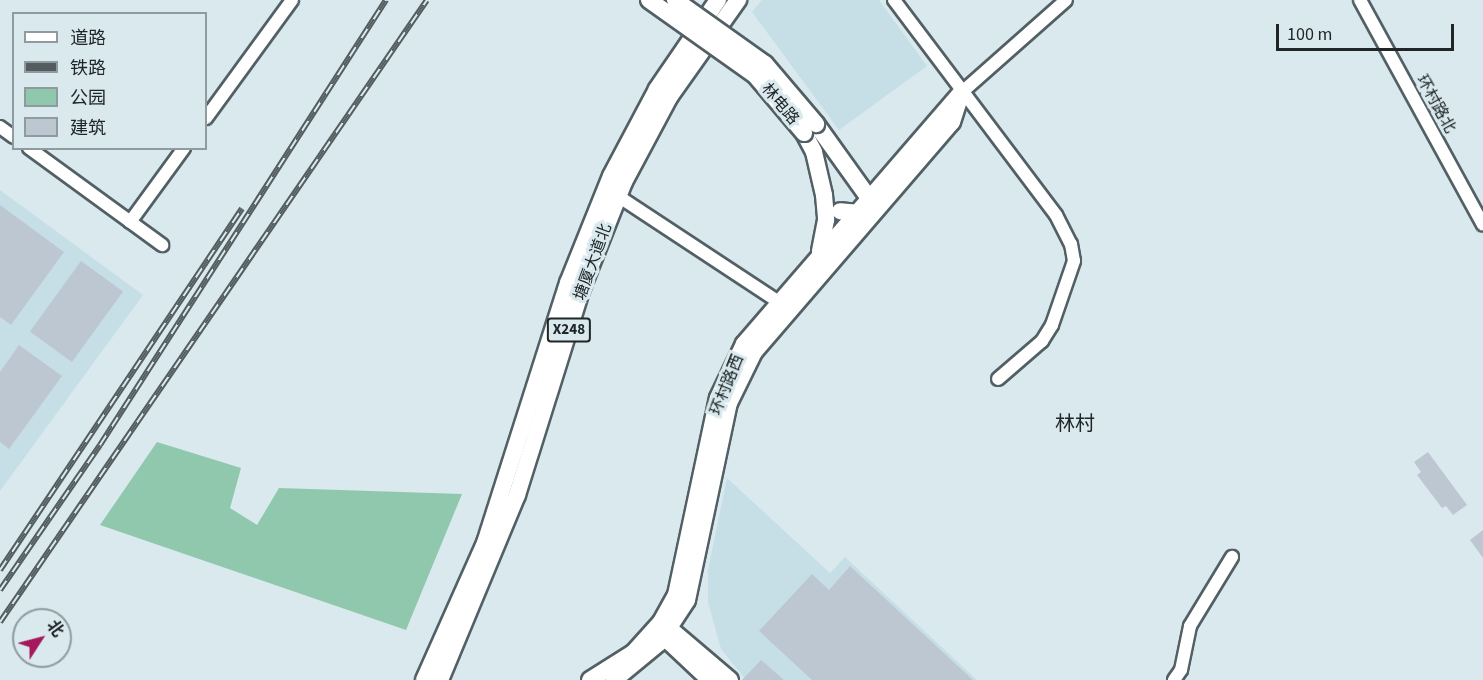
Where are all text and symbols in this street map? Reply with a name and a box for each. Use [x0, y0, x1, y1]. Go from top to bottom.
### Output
legend [12, 12, 207, 150]
scale bar [1279, 12, 1458, 50]
text: 100 m [1287, 22, 1332, 47]
text: 道路 [70, 26, 106, 51]
text: 铁路 [70, 56, 106, 81]
street label: 环村路北 [1412, 71, 1460, 137]
street label: 林电路 [757, 79, 803, 129]
text: 公园 [70, 86, 106, 111]
text: 建筑 [70, 116, 106, 141]
street label: 塘厦大道北 [570, 221, 616, 303]
road number: X248 [546, 318, 592, 342]
street label: 环村路西 [706, 352, 748, 418]
district label: 林村 [1055, 412, 1095, 436]
north arrow [12, 608, 72, 668]
text: 北 [41, 616, 69, 642]

